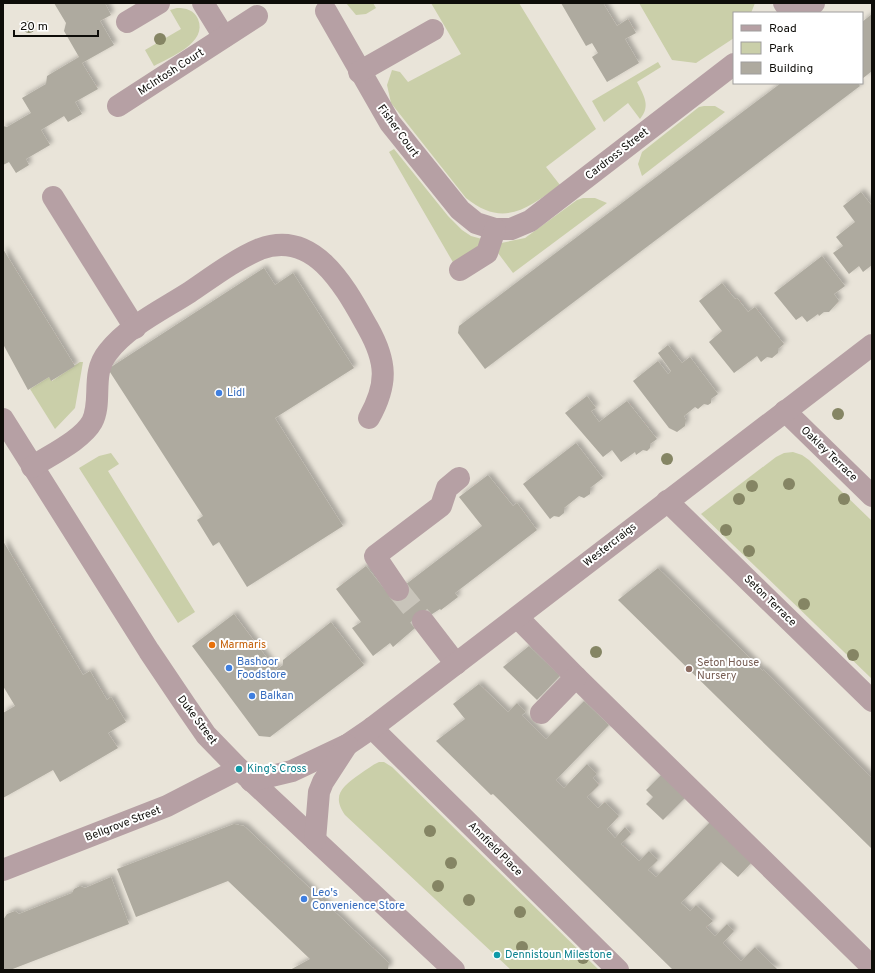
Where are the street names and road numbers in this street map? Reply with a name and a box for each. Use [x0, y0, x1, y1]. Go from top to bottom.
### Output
street label: McIntosh Court [135, 46, 207, 98]
street label: Fisher Court [374, 102, 422, 160]
street label: Cardross Street [583, 125, 651, 183]
street label: Oakley Terrace [798, 424, 860, 485]
street label: Westercraigs [581, 520, 639, 570]
street label: Seton Terrace [741, 572, 799, 630]
street label: Duke Street [174, 693, 220, 747]
street label: Bellgrove Street [83, 803, 163, 845]
street label: Annfield Place [465, 819, 525, 879]

